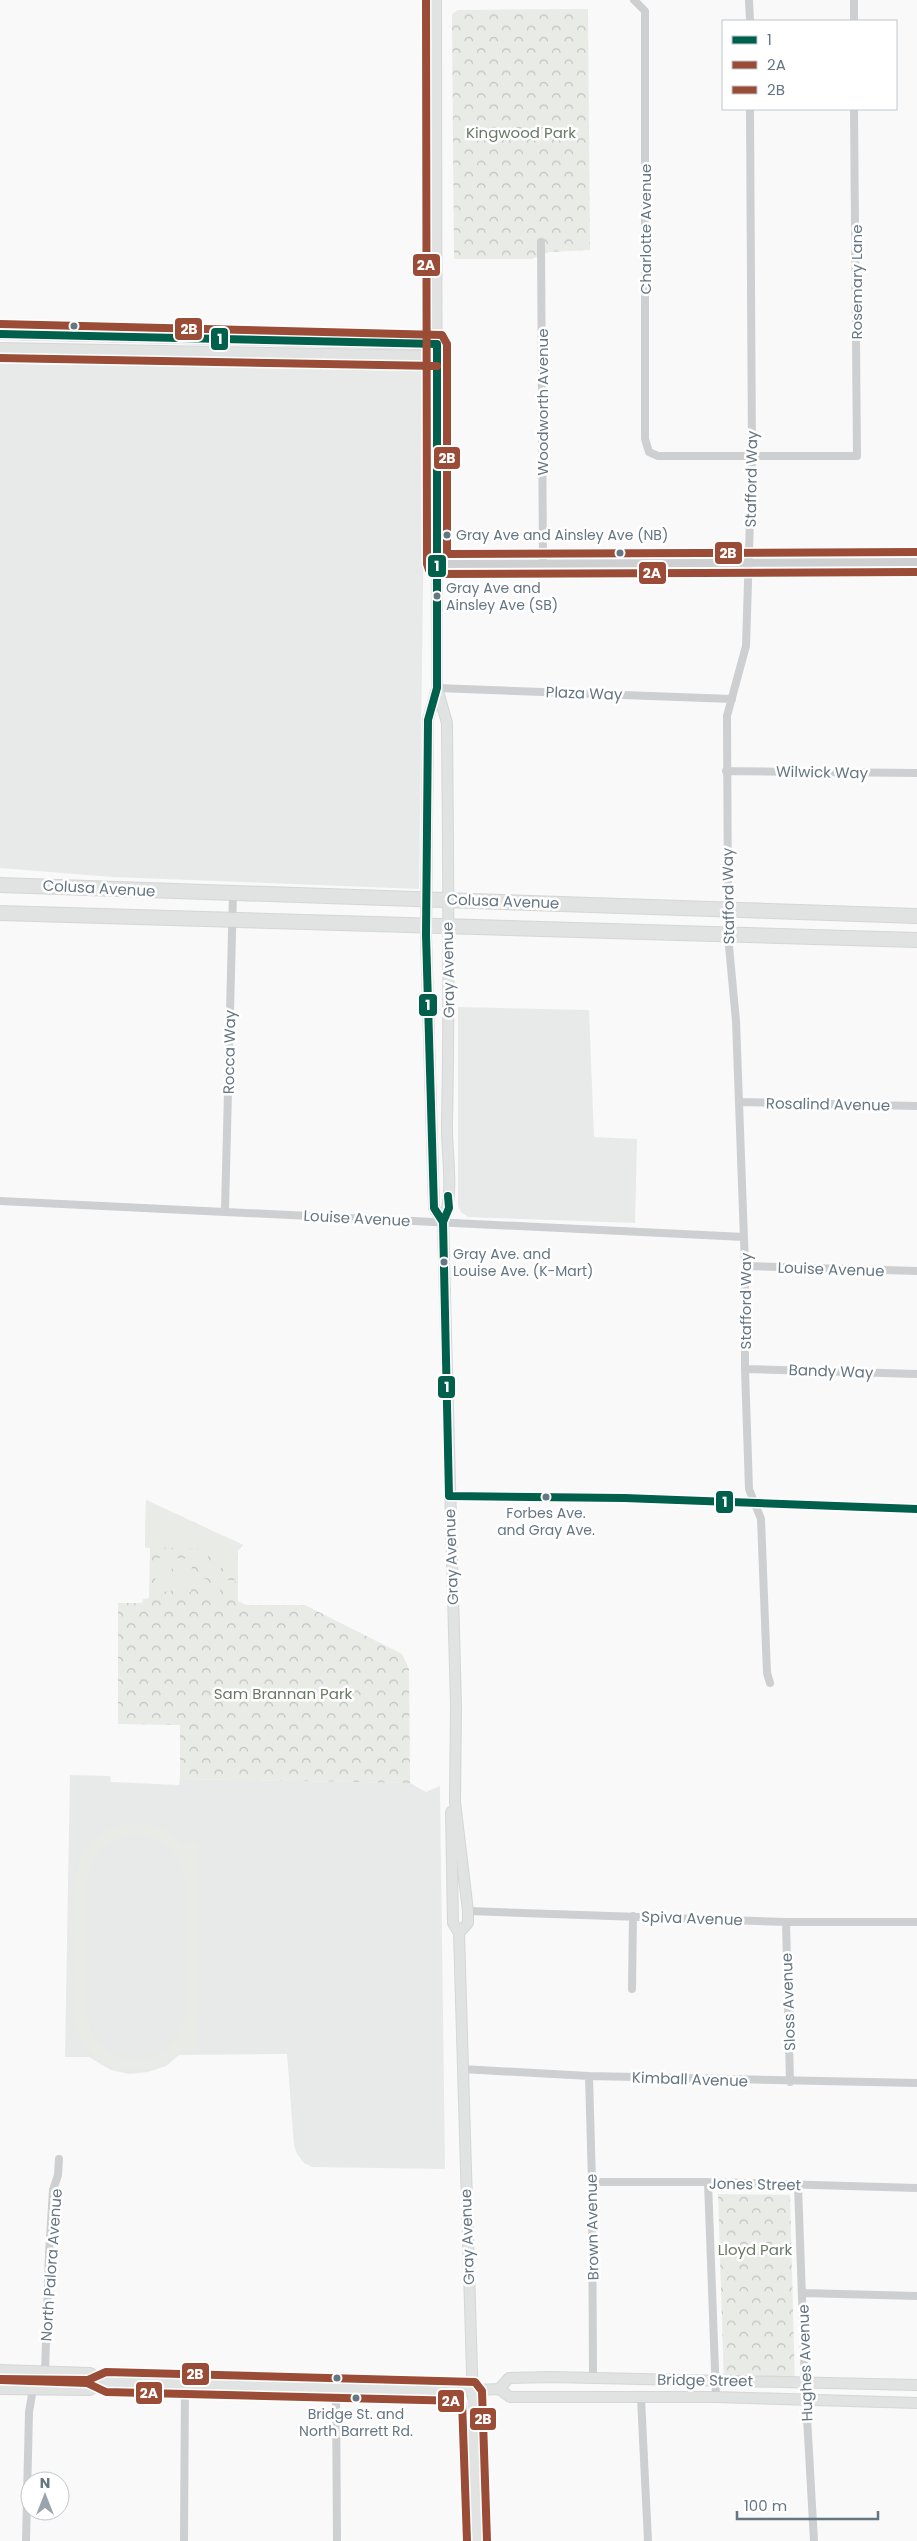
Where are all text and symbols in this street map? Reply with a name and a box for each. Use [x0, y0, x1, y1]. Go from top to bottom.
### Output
legend [722, 20, 897, 110]
text: 1 [767, 29, 772, 50]
text: 2A [767, 54, 786, 75]
text: 2B [767, 79, 785, 100]
park label: Kingwood Park [466, 122, 576, 143]
street label: Charlotte Avenue [635, 164, 656, 294]
street label: Rosemary Lane [846, 224, 867, 340]
line badge: 2A [412, 253, 441, 277]
text: 2A [417, 255, 436, 275]
line badge: 2B [174, 317, 203, 341]
text: 2B [180, 319, 198, 339]
unlabelled marker [69, 321, 79, 331]
line badge: 1 [210, 327, 229, 351]
text: 1 [217, 329, 223, 349]
street label: Woodworth Avenue [532, 329, 553, 475]
street label: Stafford Way [740, 430, 762, 528]
line badge: 2B [433, 446, 461, 470]
text: 2B [438, 448, 456, 468]
place label: Gray Ave and Ainsley Ave (NB) [456, 525, 668, 545]
marker: Gray Ave and Ainsley Ave (NB) [442, 530, 452, 540]
line badge: 2B [714, 541, 743, 565]
text: 2B [719, 543, 737, 563]
unlabelled marker [615, 548, 625, 558]
line badge: 1 [427, 554, 447, 578]
text: 1 [434, 556, 440, 576]
line badge: 2A [638, 561, 667, 585]
text: 2A [643, 563, 662, 583]
place label: Gray Ave and Ainsley Ave (SB) [446, 578, 558, 615]
marker: Gray Ave and Ainsley Ave (SB) [432, 591, 442, 601]
street label: Plaza Way [545, 681, 623, 705]
street label: Wilwick Way [776, 761, 869, 783]
street label: Stafford Way [717, 847, 739, 945]
street label: Colusa Avenue [42, 875, 156, 901]
street label: Colusa Avenue [446, 889, 560, 913]
street label: Gray Avenue [437, 922, 459, 1018]
line badge: 1 [418, 993, 438, 1017]
text: 1 [425, 995, 431, 1015]
street label: Rocca Way [218, 1009, 240, 1094]
street label: Rosalind Avenue [766, 1092, 890, 1116]
street label: Louise Avenue [303, 1205, 411, 1231]
place label: Gray Ave. and Louise Ave. (K-Mart) [453, 1244, 593, 1281]
street label: Stafford Way [735, 1252, 756, 1349]
marker: Gray Ave. and Louise Ave. (K-Mart) [439, 1257, 449, 1267]
street label: Louise Avenue [777, 1257, 885, 1281]
street label: Bandy Way [788, 1359, 874, 1383]
line badge: 1 [437, 1375, 456, 1399]
text: 1 [444, 1377, 450, 1397]
line badge: 1 [715, 1490, 734, 1514]
marker: Forbes Ave. and Gray Ave. [541, 1492, 551, 1502]
text: 1 [722, 1492, 728, 1512]
place label: Forbes Ave. and Gray Ave. [497, 1503, 595, 1540]
street label: Gray Avenue [439, 1509, 463, 1605]
park label: Sam Brannan Park [214, 1683, 352, 1704]
street label: Spiva Avenue [641, 1906, 743, 1930]
street label: Sloss Avenue [776, 1953, 800, 2051]
street label: Kimball Avenue [632, 2066, 748, 2092]
street label: Jones Street [709, 2173, 801, 2195]
street label: Brown Avenue [581, 2174, 603, 2280]
street label: North Palora Avenue [35, 2188, 67, 2342]
street label: Gray Avenue [455, 2189, 479, 2285]
park label: Lloyd Park [718, 2239, 793, 2260]
street label: Hughes Avenue [792, 2304, 818, 2422]
line badge: 2B [181, 2362, 210, 2386]
text: 2B [186, 2364, 204, 2384]
street label: Bridge Street [657, 2369, 753, 2391]
unlabelled marker [332, 2373, 342, 2383]
line badge: 2A [135, 2381, 163, 2405]
text: 2A [140, 2383, 159, 2403]
line badge: 2A [437, 2389, 465, 2413]
text: 2A [442, 2391, 461, 2411]
marker: Bridge St. and North Barrett Rd. [351, 2393, 361, 2403]
place label: Bridge St. and North Barrett Rd. [299, 2404, 413, 2441]
line badge: 2B [469, 2407, 497, 2431]
text: 2B [474, 2409, 492, 2429]
north arrow [20, 2471, 70, 2521]
text: N [40, 2473, 50, 2493]
scale bar [737, 2488, 878, 2520]
text: 100 m [744, 2495, 787, 2516]

